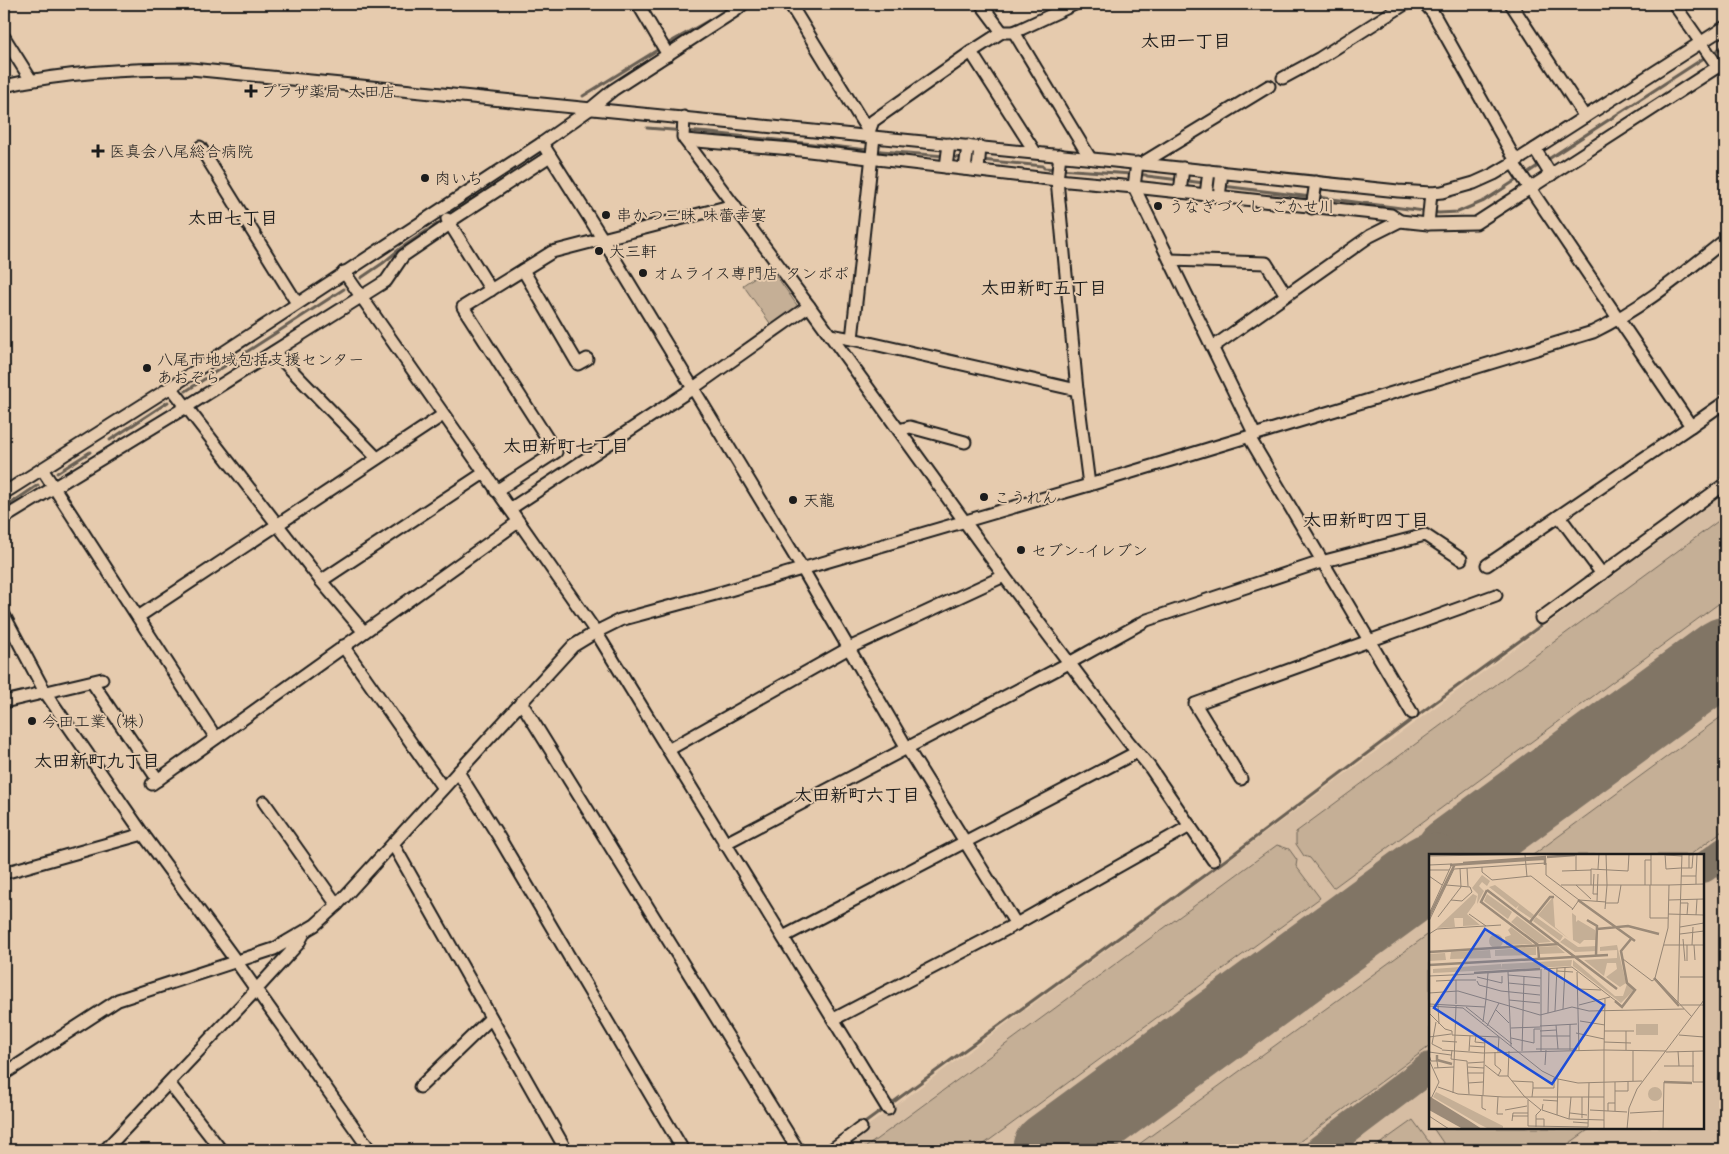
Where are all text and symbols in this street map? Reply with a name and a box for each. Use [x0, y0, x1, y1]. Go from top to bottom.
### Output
district label: 太田一丁目 [1141, 29, 1231, 54]
place label: プラザ薬局 太田店 [261, 81, 395, 103]
marker: プラザ薬局 太田店 [245, 85, 257, 97]
place label: 医真会八尾総合病院 [109, 141, 253, 163]
marker: 医真会八尾総合病院 [91, 144, 105, 158]
place label: 肉いち [435, 168, 483, 190]
marker: 肉いち [419, 172, 431, 184]
place label: うなぎづくし ごかせ川 [1168, 196, 1335, 218]
marker: うなぎづくし ごかせ川 [1152, 200, 1164, 212]
place label: 串かつ三昧 味蕾幸宴 [616, 205, 766, 227]
district label: 太田七丁目 [188, 206, 278, 231]
marker: 串かつ三昧 味蕾幸宴 [600, 209, 612, 221]
place label: 大三軒 [609, 241, 657, 263]
marker: 大三軒 [593, 245, 605, 257]
place label: オムライス専門店 タンポポ [653, 263, 849, 285]
marker: オムライス専門店 タンポポ [637, 267, 649, 279]
district label: 太田新町五丁目 [981, 276, 1107, 301]
place label: 八尾市地域包括支援センター あおぞら [157, 349, 364, 389]
marker: 八尾市地域包括支援センター あおぞら [141, 362, 153, 374]
district label: 太田新町七丁目 [503, 434, 629, 459]
place label: こうれん [994, 487, 1058, 509]
place label: 天龍 [803, 490, 835, 512]
marker: こうれん [978, 491, 990, 503]
marker: 天龍 [787, 494, 799, 506]
district label: 太田新町四丁目 [1303, 508, 1429, 533]
place label: セブン-イレブン [1031, 540, 1148, 562]
marker: セブン-イレブン [1015, 544, 1027, 556]
place label: 今田工業（株） [42, 711, 154, 733]
marker: 今田工業（株） [26, 715, 38, 727]
district label: 太田新町九丁目 [34, 749, 160, 774]
district label: 太田新町六丁目 [794, 783, 920, 808]
inset map [1429, 854, 1704, 1129]

